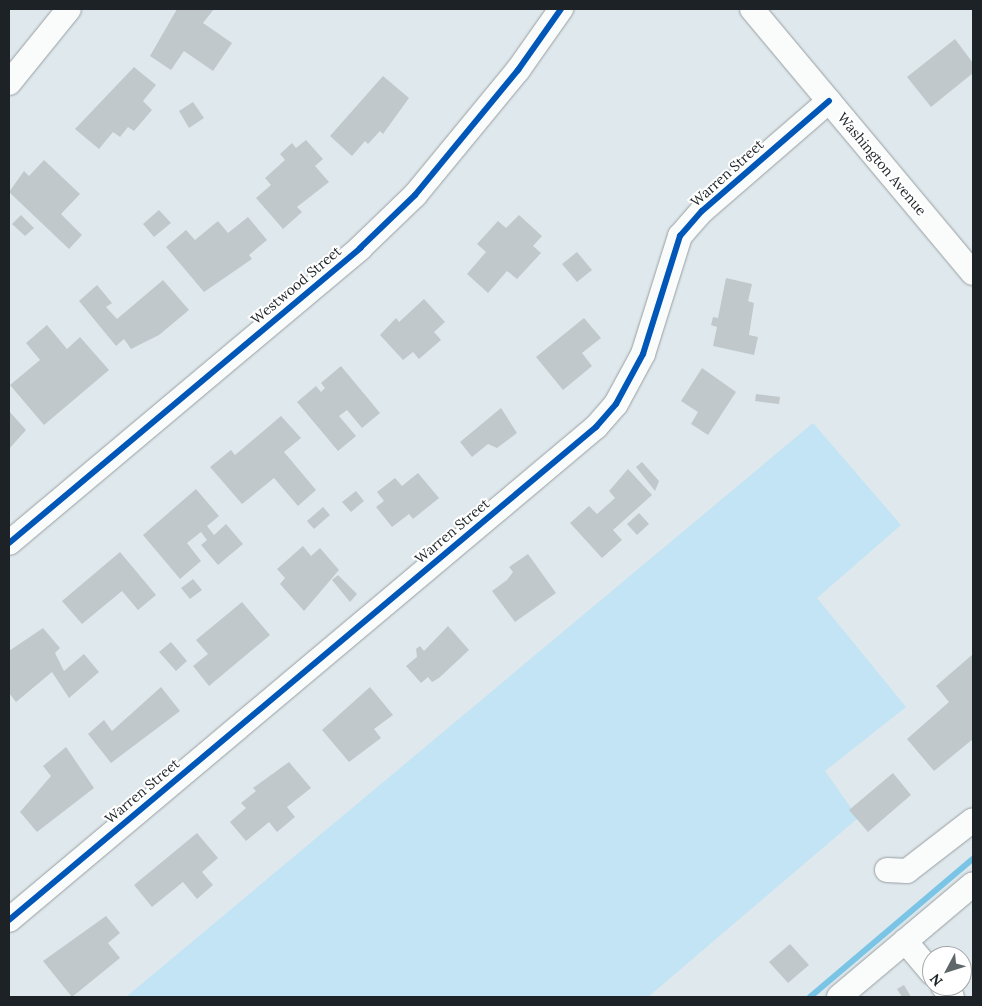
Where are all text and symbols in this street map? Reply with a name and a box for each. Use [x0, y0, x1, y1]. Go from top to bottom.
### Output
street label: Washington Avenue [834, 109, 930, 219]
street label: Warren Street [687, 136, 767, 210]
street label: Westwood Street [248, 242, 344, 328]
street label: Warren Street [411, 495, 493, 567]
street label: Warren Street [101, 755, 183, 827]
north arrow [922, 946, 972, 996]
text: N [926, 970, 947, 990]

